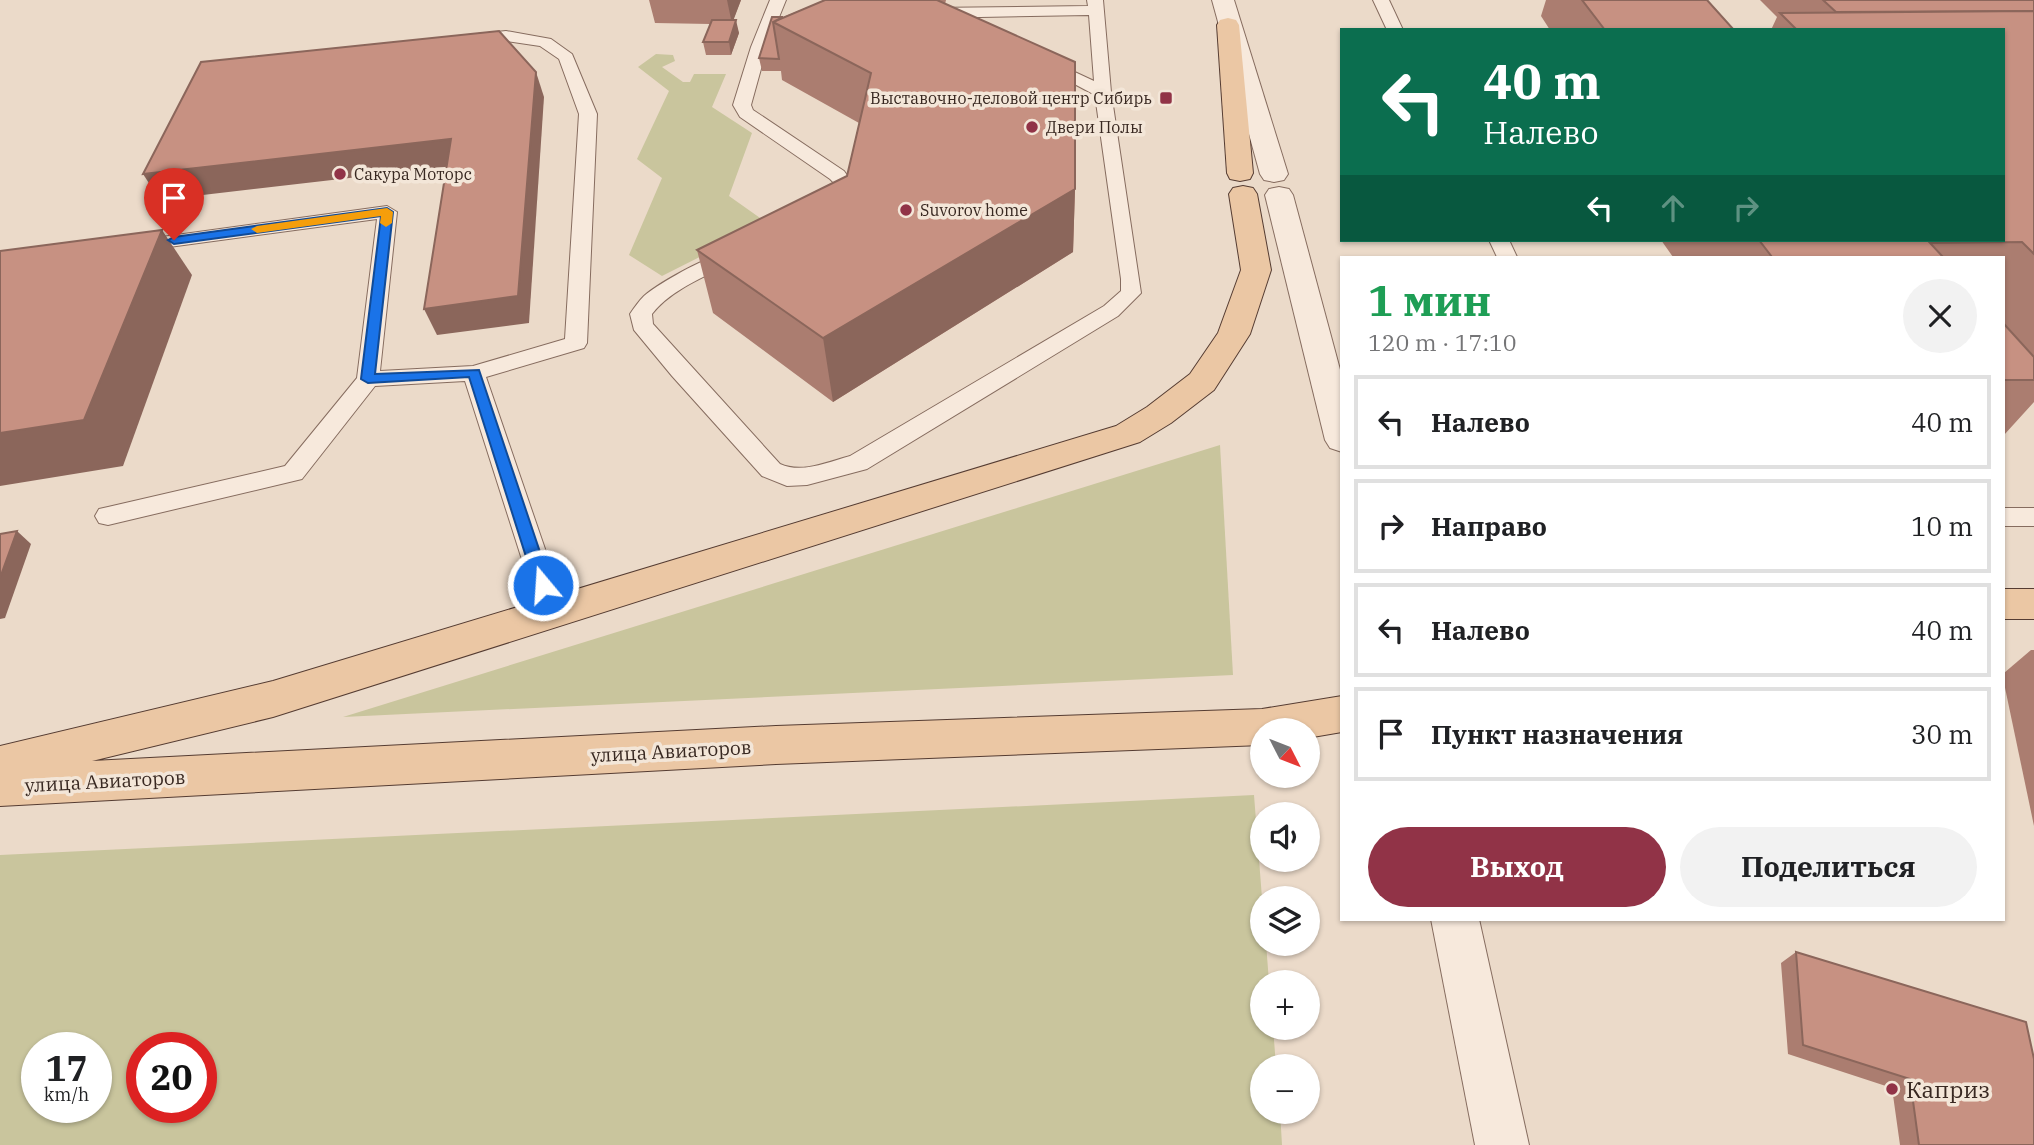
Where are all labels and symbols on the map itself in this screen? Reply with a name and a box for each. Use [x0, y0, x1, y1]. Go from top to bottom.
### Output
place label: Выставочно-деловой центр Сибирь [870, 88, 1152, 108]
marker: Выставочно-деловой центр Сибирь [1158, 90, 1174, 106]
place label: Двери Полы [1046, 117, 1143, 137]
marker: Двери Полы [1024, 119, 1040, 135]
place label: Сакура Моторс [354, 164, 472, 184]
marker: Сакура Моторс [332, 166, 348, 182]
pin [144, 168, 204, 240]
place label: Suvorov home [920, 200, 1028, 220]
marker: Suvorov home [898, 202, 914, 218]
position arrow [506, 548, 580, 622]
north arrow [1250, 718, 1320, 788]
street label: улица Авиаторов [590, 735, 752, 767]
street label: улица Авиаторов [24, 765, 186, 797]
speed limit sign: 20 [126, 1032, 217, 1123]
place label: Каприз [1906, 1074, 1990, 1104]
marker: Каприз [1884, 1081, 1900, 1097]

